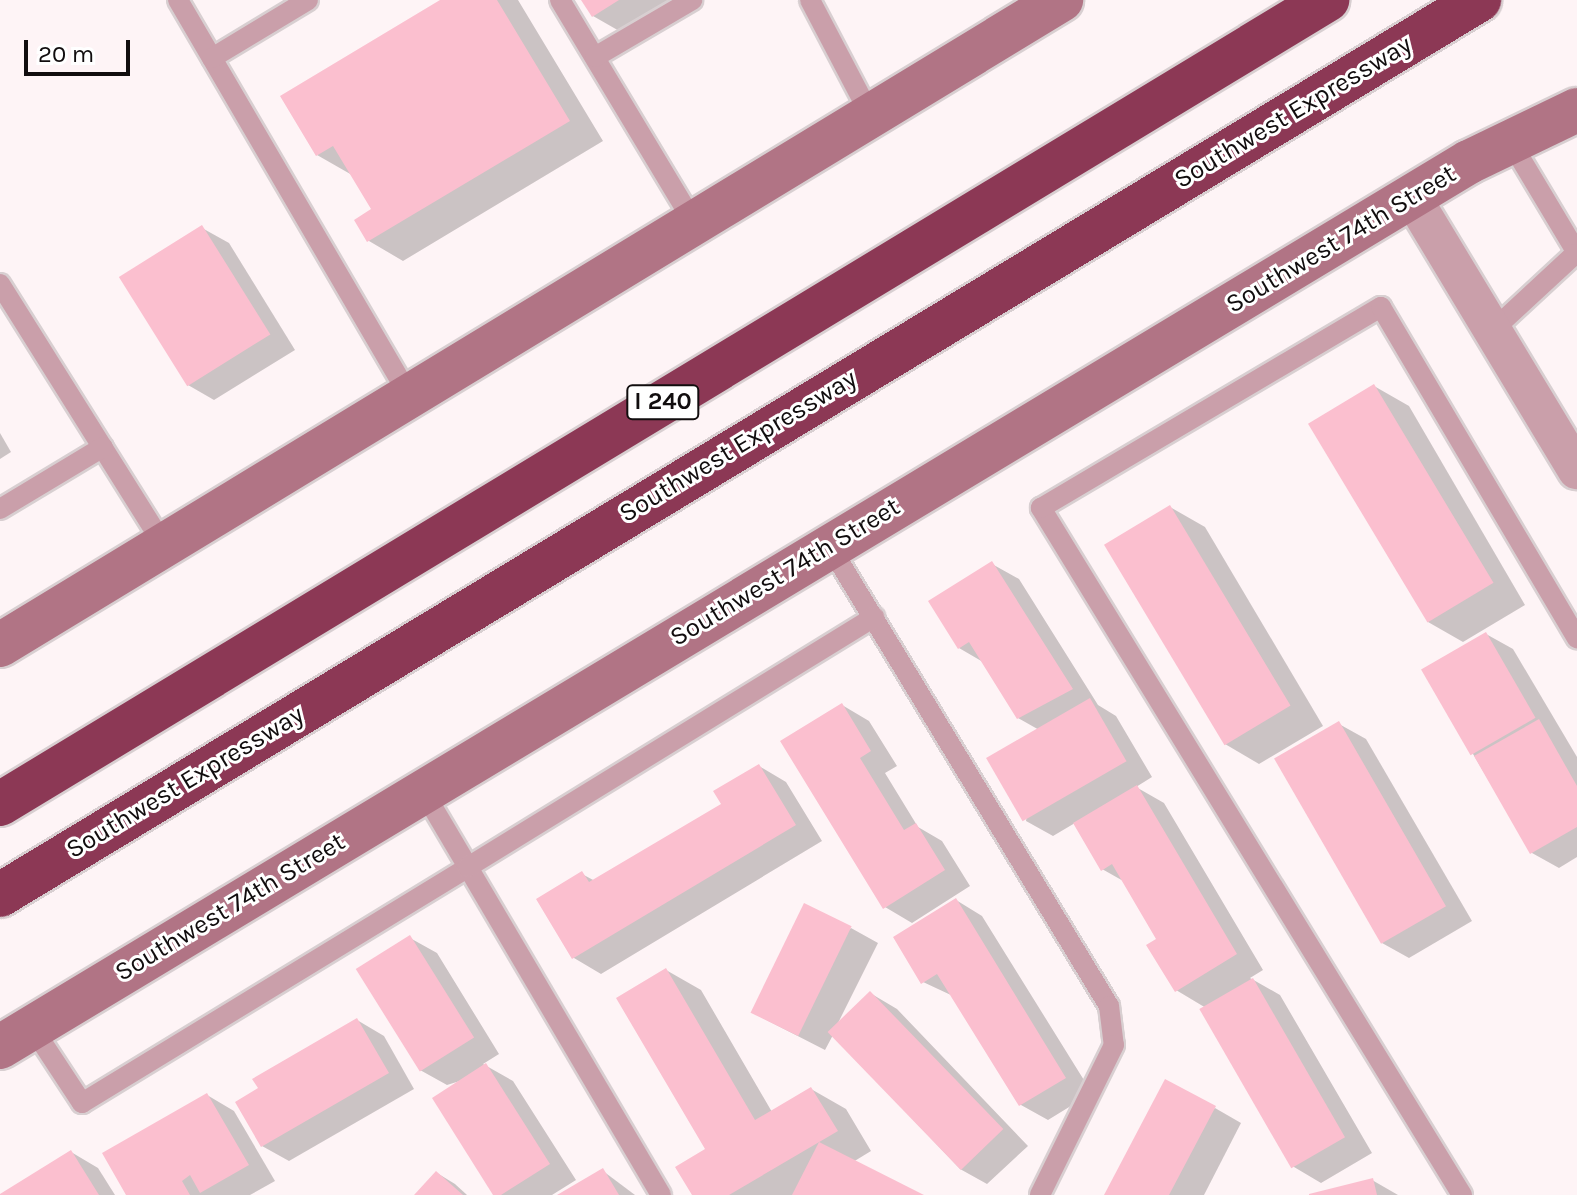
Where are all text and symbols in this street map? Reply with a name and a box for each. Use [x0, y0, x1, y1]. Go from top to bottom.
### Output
scale bar [28, 24, 134, 74]
street label: Southwest Expressway [1169, 29, 1417, 195]
text: 20 m [38, 40, 94, 68]
street label: Southwest 74th Street [1220, 158, 1462, 320]
street label: Southwest Expressway [614, 363, 862, 529]
road number: I 240 [625, 382, 701, 422]
street label: Southwest 74th Street [664, 491, 906, 653]
street label: Southwest Expressway [61, 699, 309, 865]
street label: Southwest 74th Street [109, 826, 351, 988]

